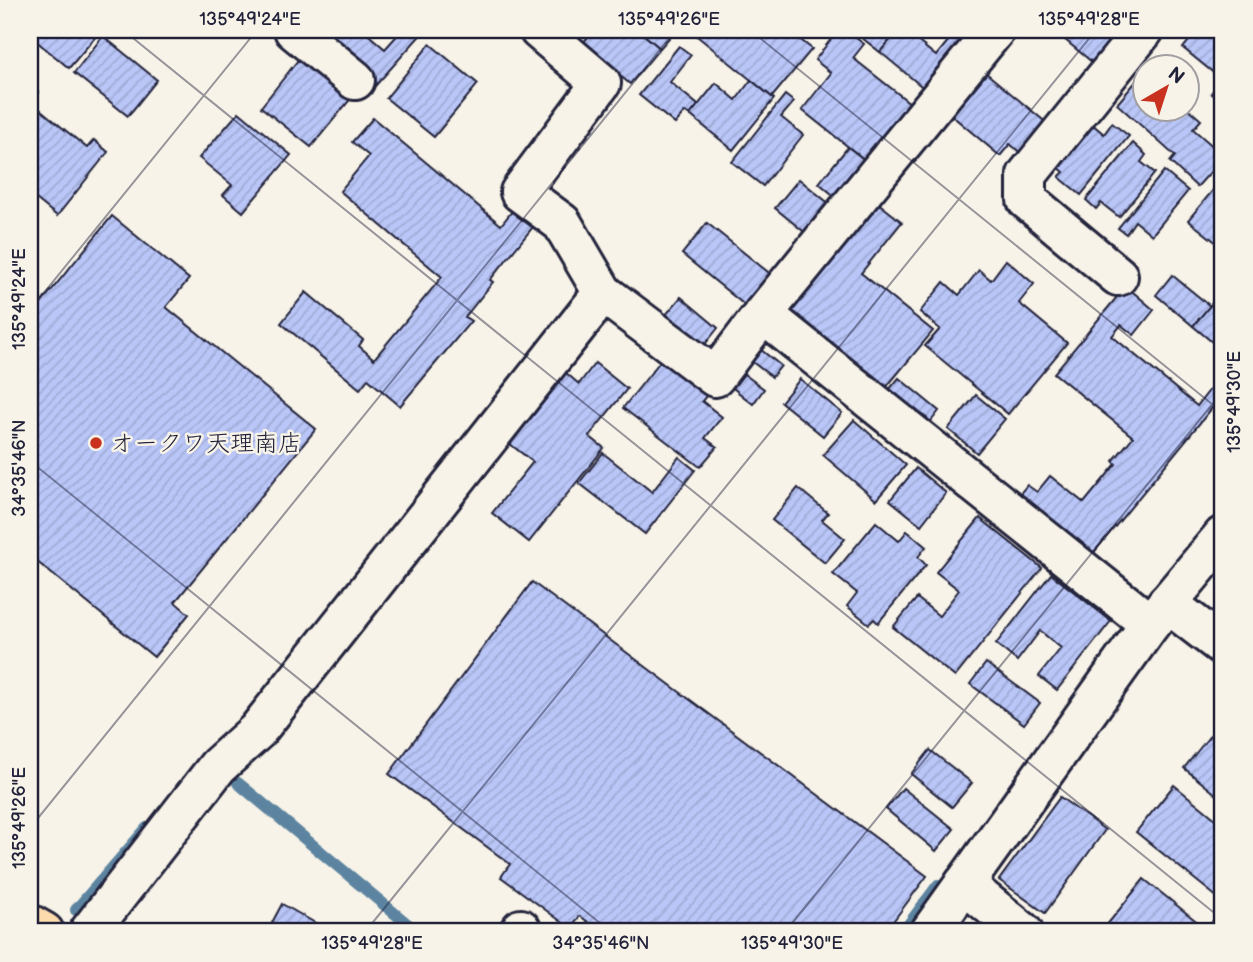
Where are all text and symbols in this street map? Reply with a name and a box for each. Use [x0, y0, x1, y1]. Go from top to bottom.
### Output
text: 135°49'24"E [199, 9, 301, 30]
text: 135°49'26"E [618, 9, 720, 30]
text: 135°49'28"E [1038, 9, 1140, 30]
north arrow [1130, 52, 1200, 122]
text: N [1163, 63, 1189, 89]
text: 135°49'24"E [9, 248, 30, 350]
text: 135°49'30"E [1224, 351, 1245, 453]
text: 34°35'46"N [9, 419, 30, 517]
place label: オークワ天理南店 [110, 429, 302, 458]
marker: オークワ天理南店 [88, 435, 104, 451]
text: 135°49'26"E [9, 767, 30, 869]
text: 135°49'28"E [321, 933, 423, 954]
text: 34°35'46"N [552, 933, 650, 954]
text: 135°49'30"E [741, 933, 843, 954]

